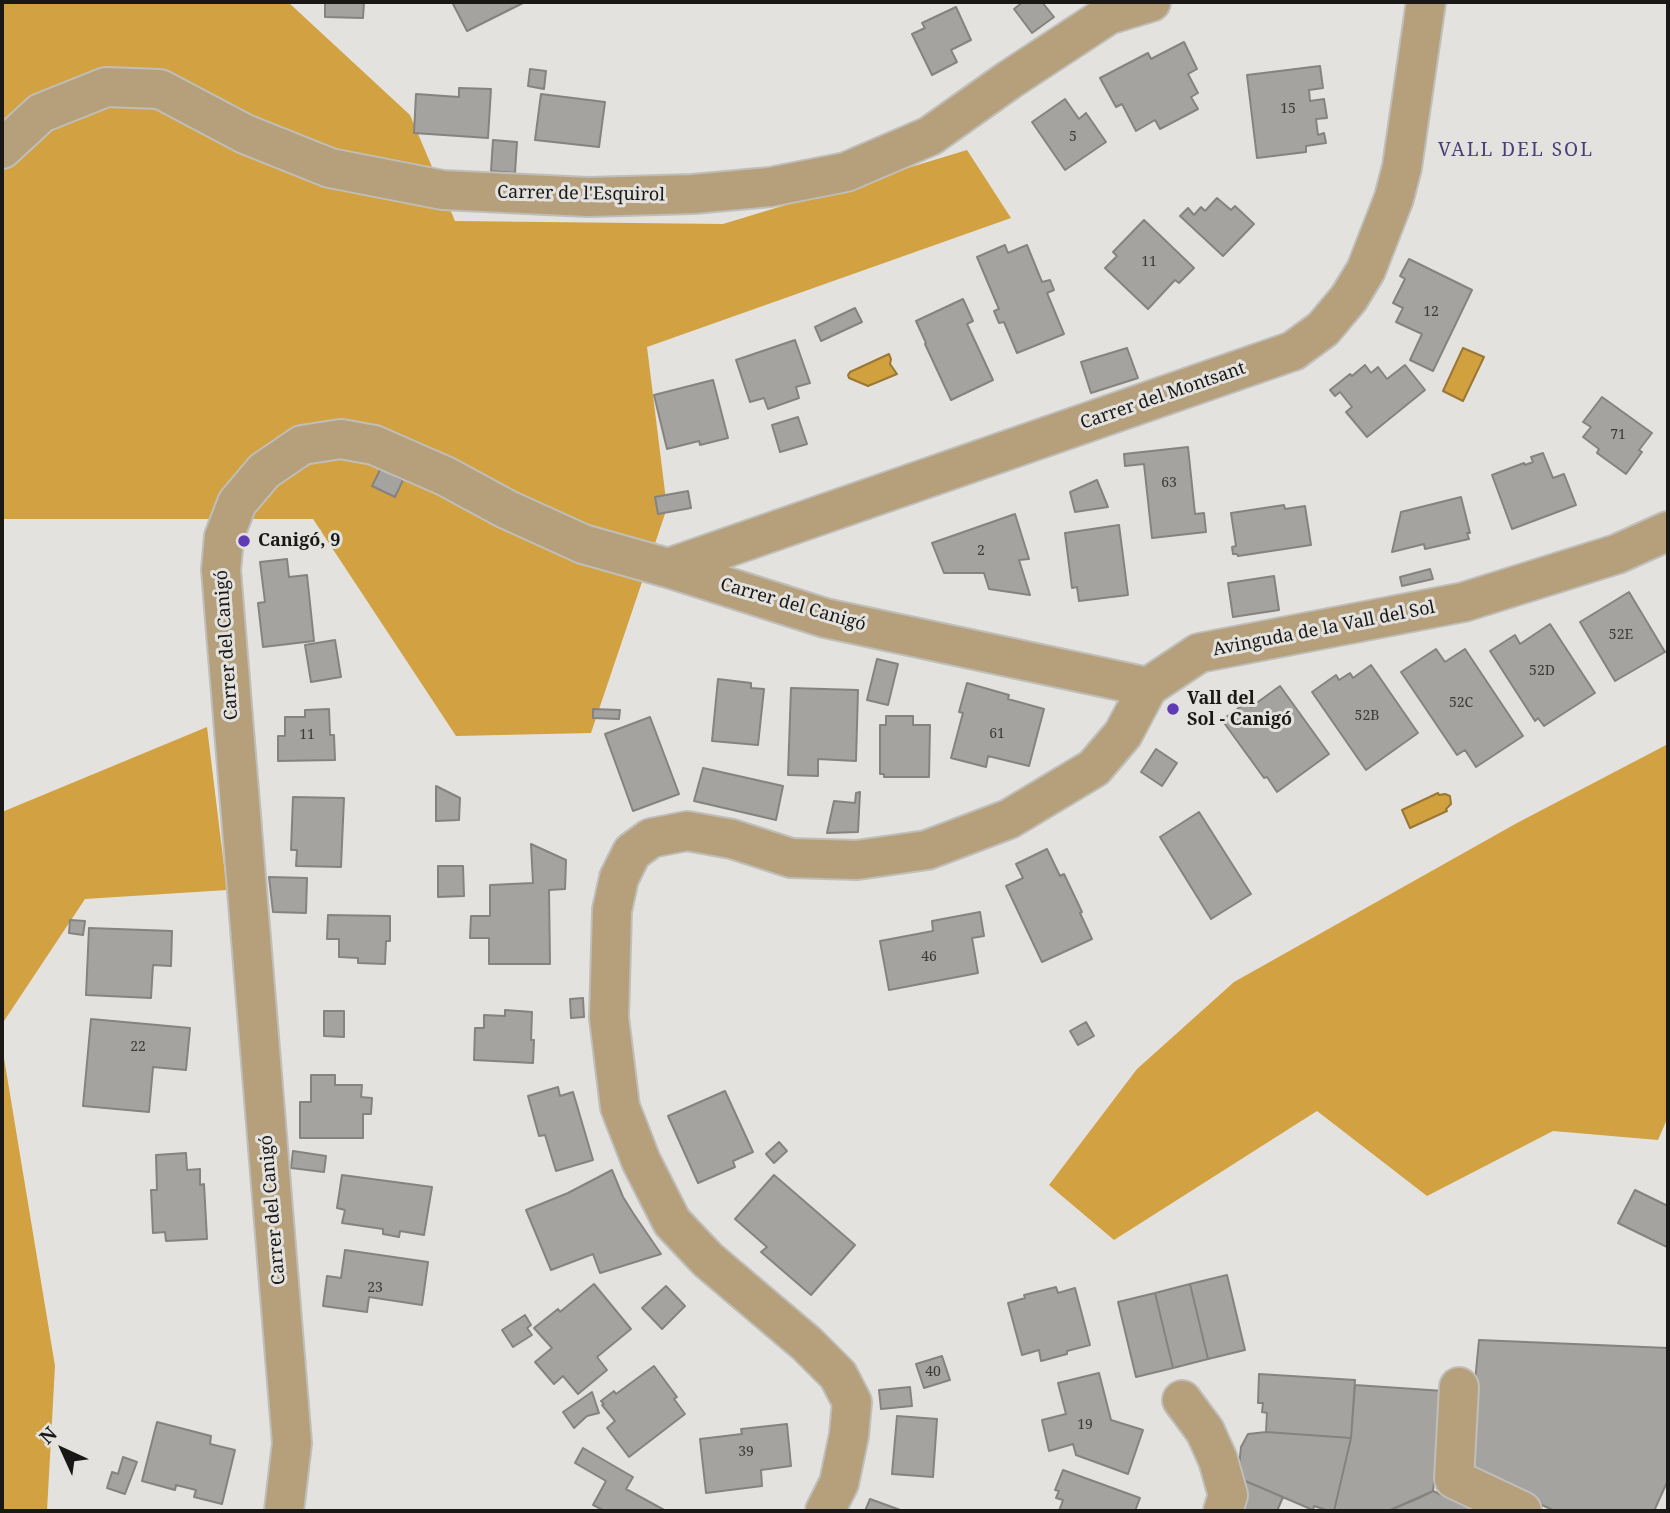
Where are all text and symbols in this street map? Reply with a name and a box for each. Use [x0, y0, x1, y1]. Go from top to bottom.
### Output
house number: 15 [1280, 101, 1296, 117]
house number: 5 [1069, 129, 1077, 145]
district label: VALL DEL SOL [1439, 140, 1593, 162]
street label: Carrer de l'Esquirol [497, 182, 665, 206]
house number: 11 [1141, 254, 1157, 270]
house number: 12 [1423, 304, 1439, 320]
street label: Carrer del Montsant [1078, 358, 1248, 434]
house number: 71 [1610, 427, 1626, 443]
house number: 63 [1161, 475, 1177, 491]
place label: Canigó, 9 [258, 530, 340, 552]
marker: Canigó, 9 [236, 533, 252, 549]
house number: 2 [977, 543, 985, 559]
street label: Carrer del Canigó [211, 569, 243, 721]
street label: Carrer del Canigó [718, 574, 868, 636]
street label: Avinguda de la Vall del Sol [1211, 597, 1437, 661]
house number: 52E [1609, 627, 1633, 643]
house number: 52D [1529, 663, 1555, 679]
place label: Vall del Sol - Canigó [1187, 688, 1292, 730]
house number: 52C [1449, 695, 1473, 711]
marker: Vall del Sol - Canigó [1165, 701, 1181, 717]
house number: 52B [1355, 708, 1379, 724]
house number: 61 [989, 726, 1005, 742]
house number: 11 [299, 727, 315, 743]
house number: 46 [921, 949, 937, 965]
house number: 22 [130, 1039, 146, 1055]
street label: Carrer del Canigó [256, 1134, 290, 1286]
house number: 23 [367, 1280, 383, 1296]
house number: 40 [925, 1364, 941, 1380]
north arrow [28, 1415, 98, 1485]
house number: 19 [1077, 1417, 1093, 1433]
text: N [34, 1421, 63, 1450]
house number: 39 [738, 1444, 754, 1460]

